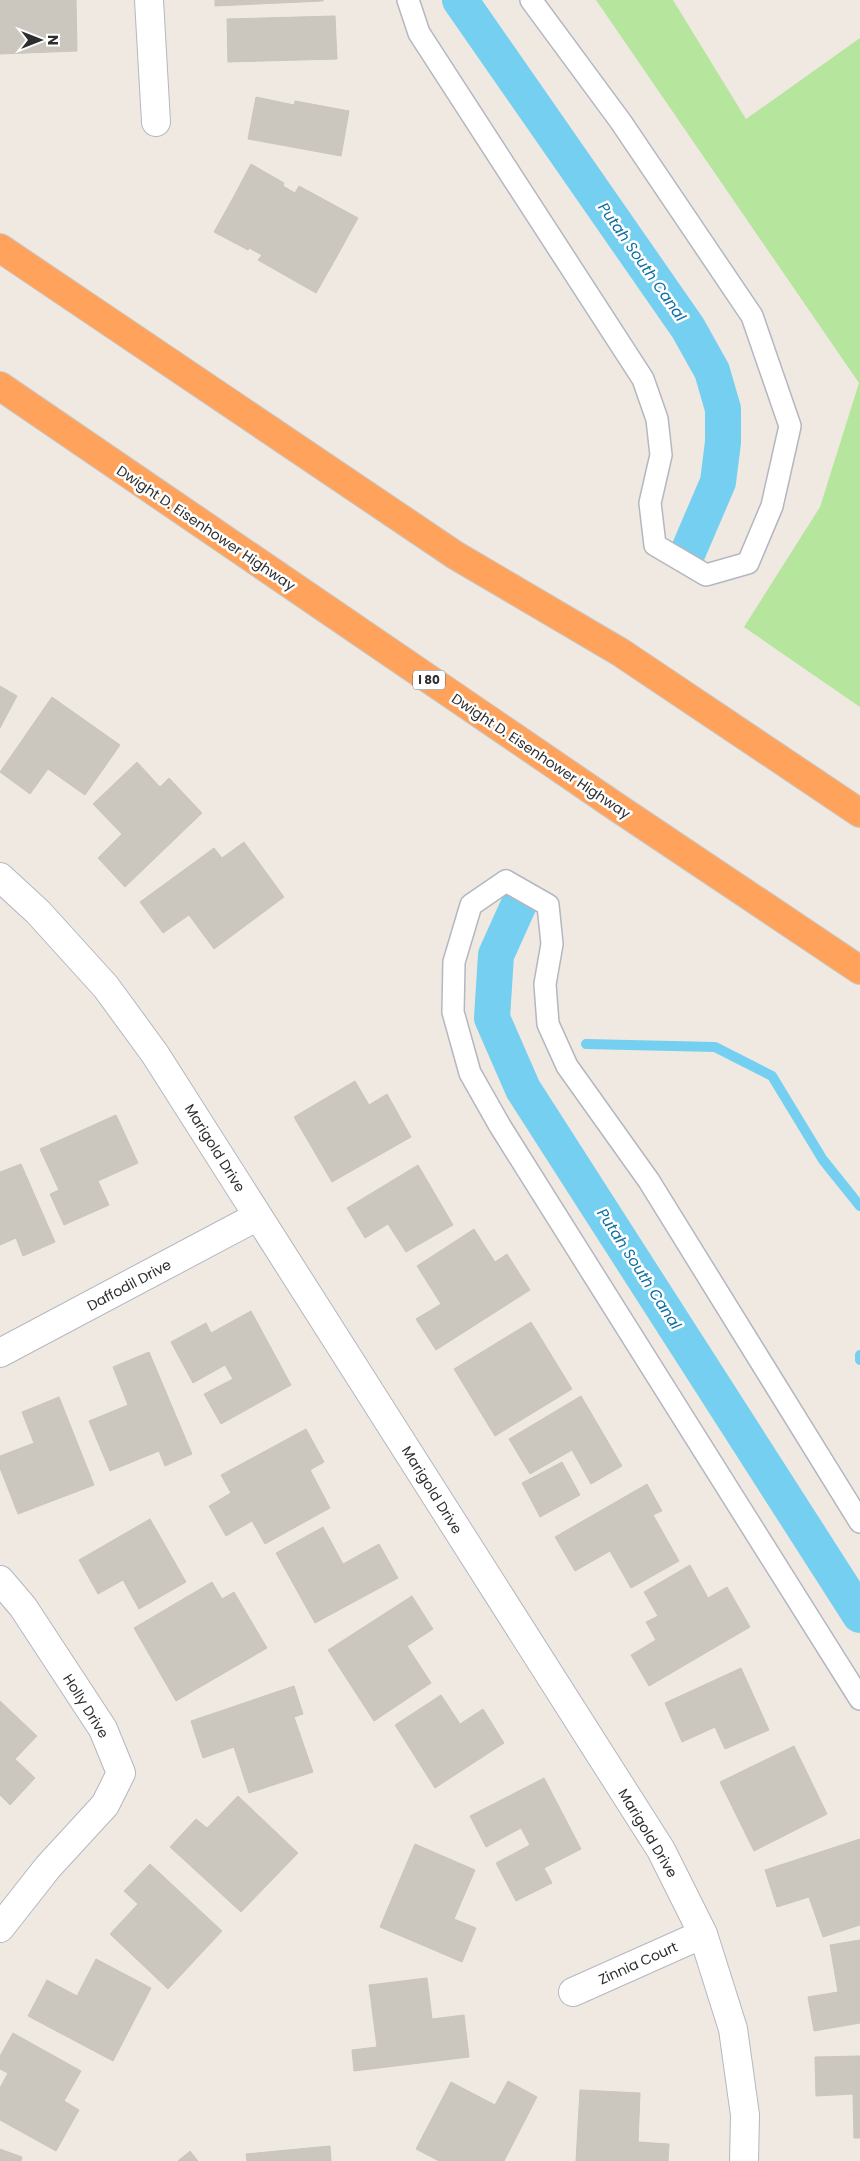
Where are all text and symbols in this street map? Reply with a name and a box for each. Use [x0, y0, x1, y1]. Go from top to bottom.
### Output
north arrow [15, 15, 65, 65]
text: N [43, 35, 63, 45]
water label: Putah South Canal [593, 198, 691, 326]
street label: Dwight D. Eisenhower Highway [113, 461, 299, 596]
road number: I 80 [413, 670, 445, 690]
street label: Dwight D. Eisenhower Highway [448, 689, 634, 824]
street label: Marigold Drive [180, 1100, 250, 1196]
water label: Putah South Canal [592, 1204, 687, 1334]
street label: Daffodil Drive [83, 1254, 175, 1316]
street label: Marigold Drive [397, 1442, 467, 1538]
street label: Holly Drive [58, 1670, 114, 1742]
street label: Marigold Drive [614, 1785, 683, 1881]
street label: Zinnia Court [595, 1937, 681, 1989]

